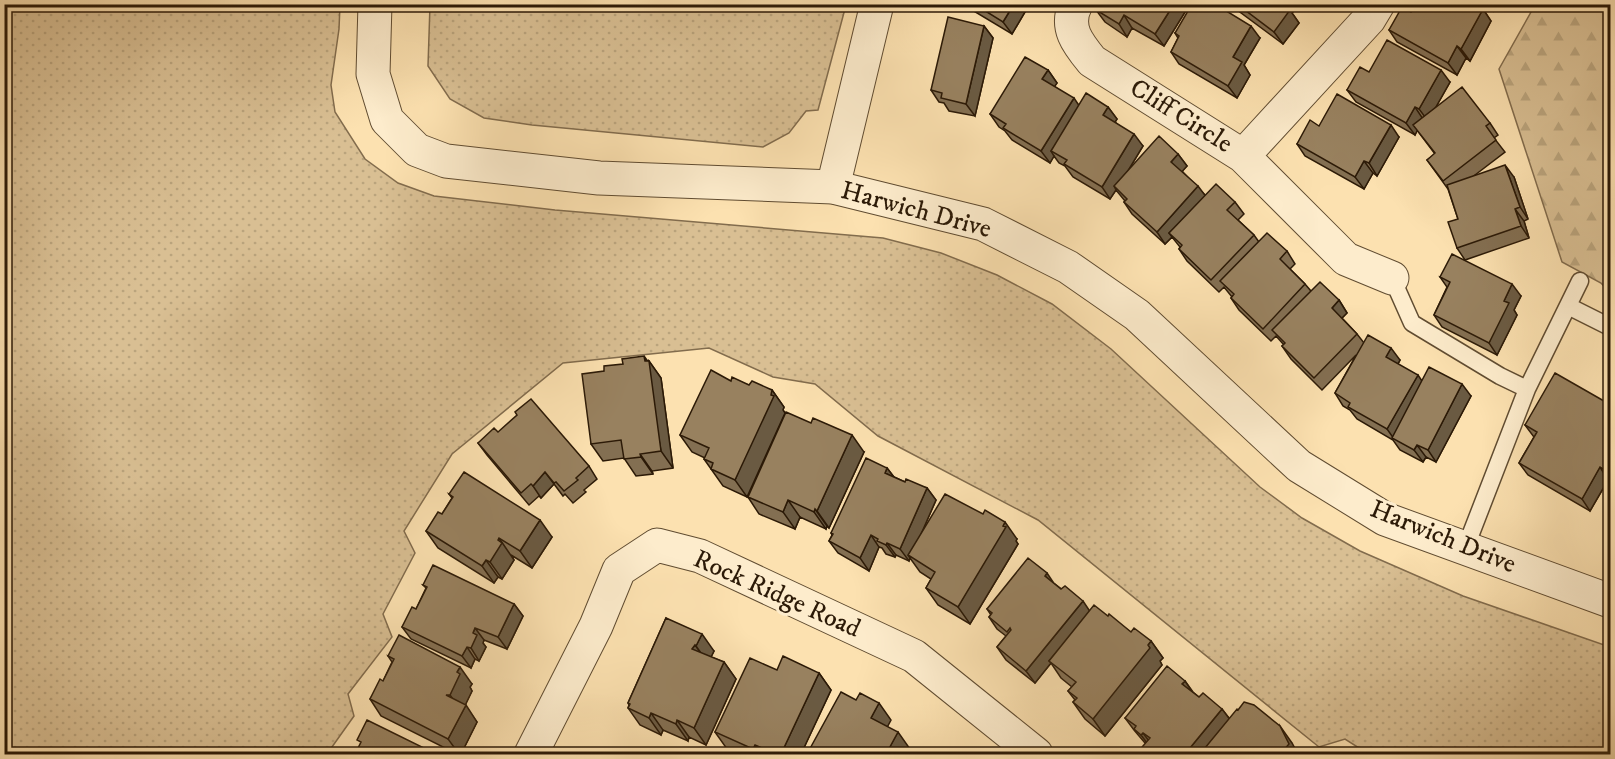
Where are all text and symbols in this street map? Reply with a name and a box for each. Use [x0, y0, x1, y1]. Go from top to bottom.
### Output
street label: Cliff Circle [1123, 72, 1239, 160]
street label: Harwich Drive [837, 174, 995, 246]
street label: Harwich Drive [1365, 493, 1521, 581]
street label: Rock Ridge Road [688, 542, 866, 646]

